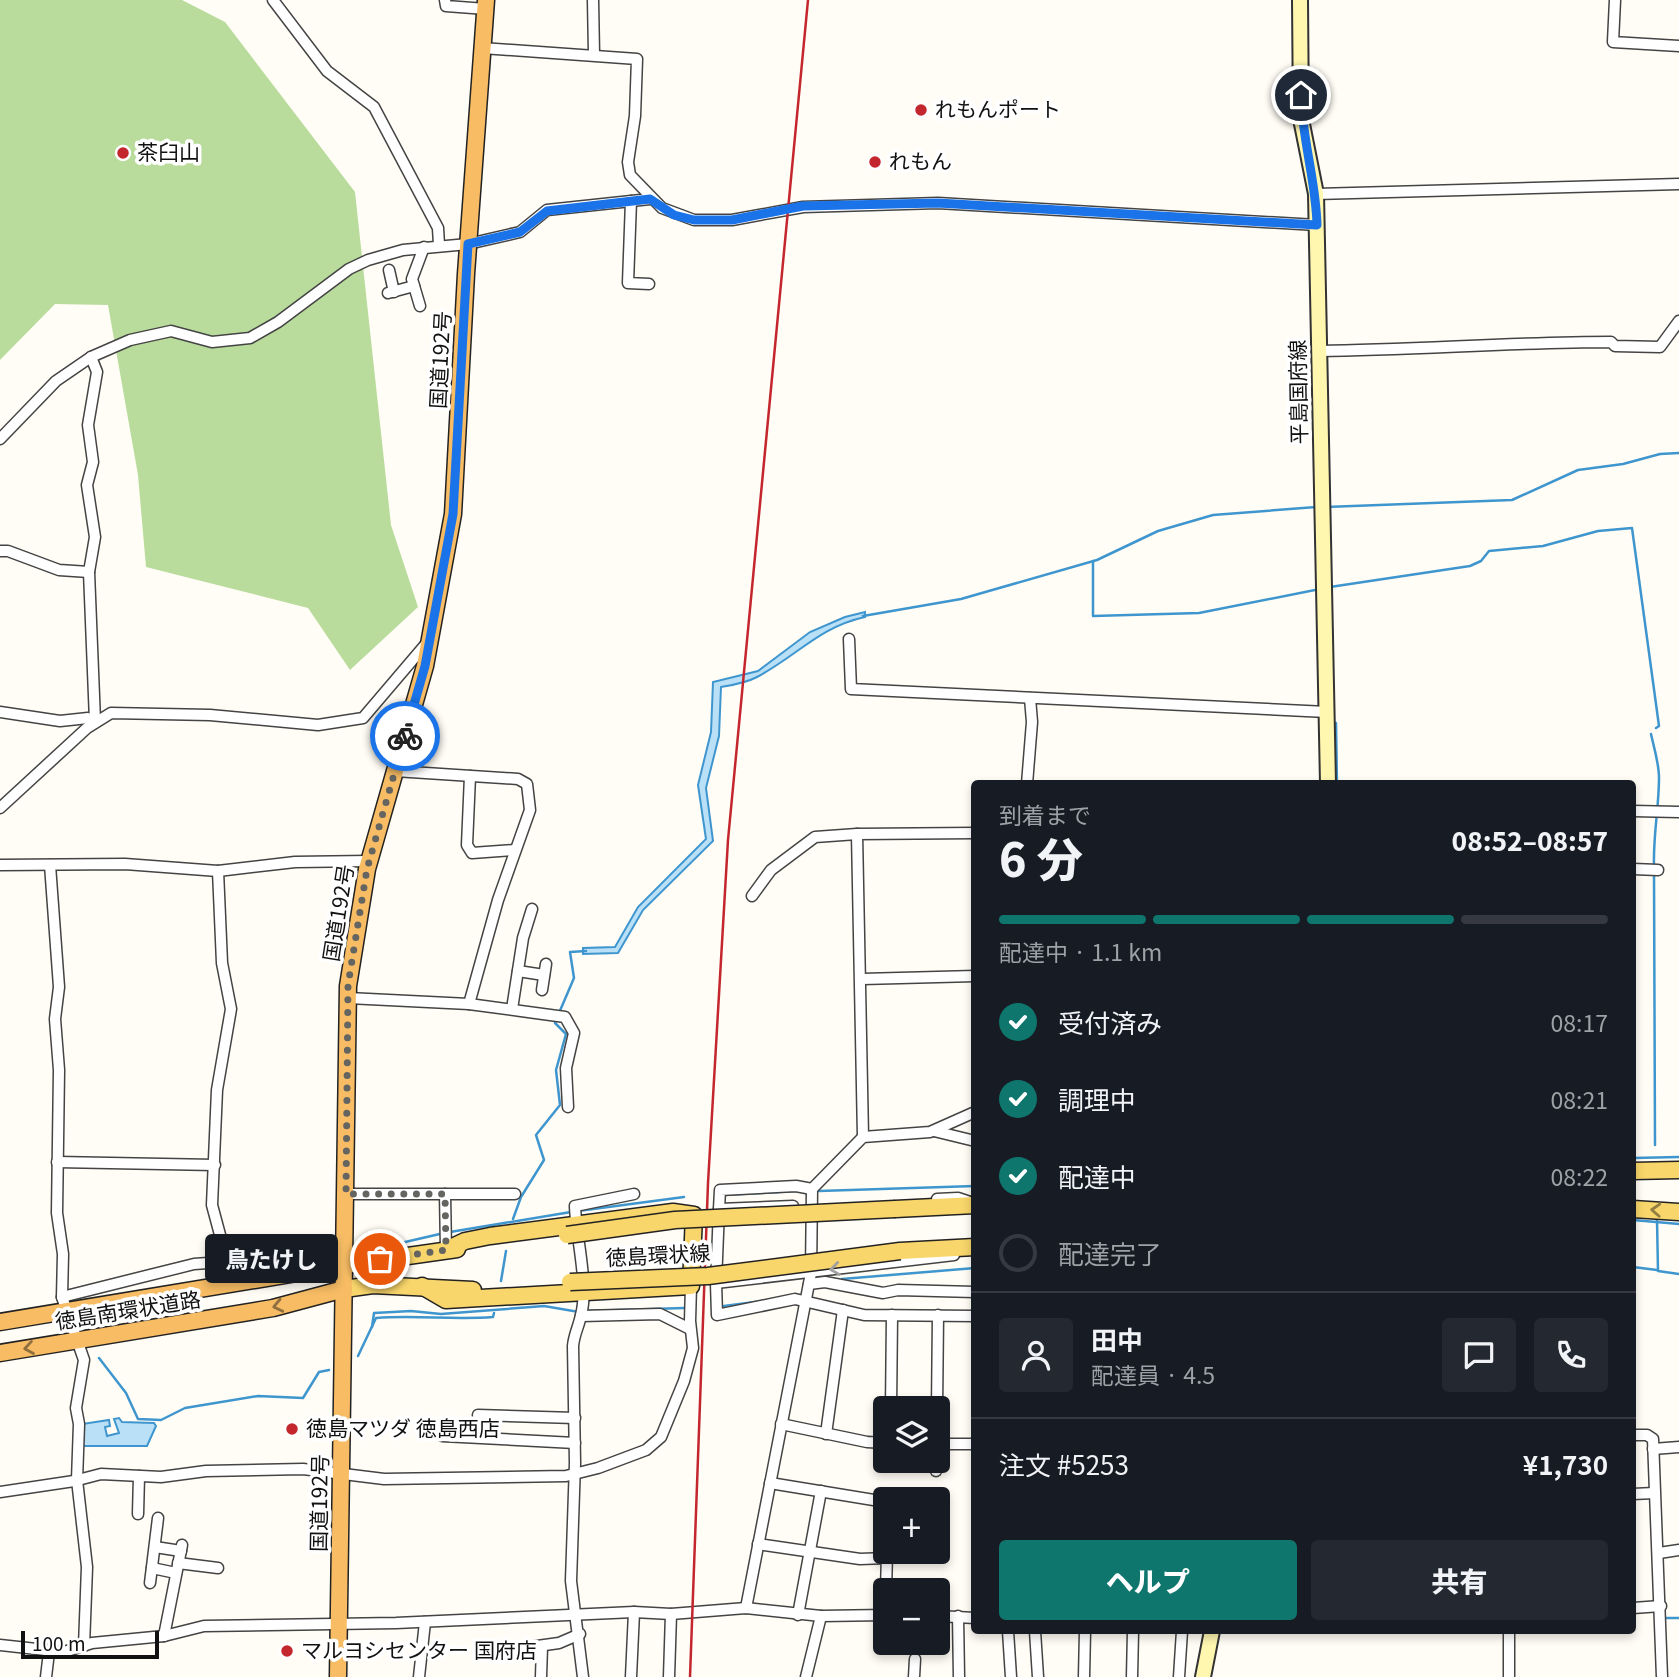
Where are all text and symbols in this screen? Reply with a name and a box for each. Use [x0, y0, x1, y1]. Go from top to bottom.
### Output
pin [1271, 65, 1331, 125]
icon: home [1282, 76, 1320, 114]
place label: れもんポート [935, 93, 1061, 123]
marker: れもんポート [913, 102, 929, 118]
place label: 茶臼山 [137, 136, 200, 166]
marker: 茶臼山 [115, 145, 131, 161]
place label: れもん [889, 145, 952, 175]
marker: れもん [867, 154, 883, 170]
street label: 国道192号 [421, 310, 457, 410]
street label: 平島国府線 [1281, 339, 1313, 445]
courier [370, 701, 440, 771]
icon: bike [386, 717, 424, 755]
text: 到着まで [999, 797, 1091, 831]
text: 08:52–08:57 [1452, 821, 1608, 858]
text: 6 分 [999, 824, 1083, 890]
street label: 国道192号 [315, 862, 360, 963]
text: 配達中 · 1.1 km [999, 934, 1162, 968]
icon: check [999, 1003, 1037, 1041]
text: 受付済み [1058, 1003, 1162, 1040]
text: 08:17 [1551, 1005, 1608, 1039]
icon: check [999, 1080, 1037, 1118]
text: 調理中 [1058, 1080, 1136, 1117]
text: 08:21 [1551, 1082, 1608, 1116]
icon: check [999, 1157, 1037, 1195]
text: 配達中 [1058, 1157, 1136, 1194]
text: 08:22 [1551, 1159, 1608, 1193]
one-way arrow [1650, 1203, 1661, 1218]
pin [350, 1229, 410, 1289]
callout: 鳥たけし [205, 1234, 338, 1284]
text: 配達完了 [1058, 1234, 1162, 1271]
street label: 徳島環状線 [605, 1236, 711, 1272]
icon: bag [361, 1240, 399, 1278]
text: 鳥たけし [226, 1241, 318, 1275]
one-way arrow [829, 1262, 841, 1277]
street label: 徳島南環状道路 [53, 1283, 203, 1335]
one-way arrow [272, 1298, 284, 1313]
button: person [999, 1318, 1073, 1392]
button: chat [1442, 1318, 1516, 1392]
button: phone [1534, 1318, 1608, 1392]
text: 田中 [1091, 1320, 1143, 1357]
one-way arrow [23, 1340, 35, 1355]
text: 配達員 · 4.5 [1091, 1357, 1215, 1391]
map controls [873, 1396, 950, 1655]
button: layers [873, 1396, 950, 1473]
place label: 徳島マツダ 徳島西店 [306, 1412, 500, 1442]
marker: 徳島マツダ 徳島西店 [284, 1421, 300, 1437]
text: 注文 #5253 [999, 1445, 1129, 1482]
text: ¥1,730 [1523, 1445, 1608, 1482]
street label: 国道192号 [302, 1454, 334, 1552]
button: + [873, 1487, 950, 1564]
button: ヘルプ [999, 1540, 1297, 1620]
button: 共有 [1311, 1540, 1608, 1620]
button: − [873, 1578, 950, 1655]
scale bar [21, 1628, 159, 1660]
text: 100 m [32, 1629, 86, 1656]
place label: マルヨシセンター 国府店 [301, 1634, 537, 1664]
marker: マルヨシセンター 国府店 [279, 1643, 295, 1659]

